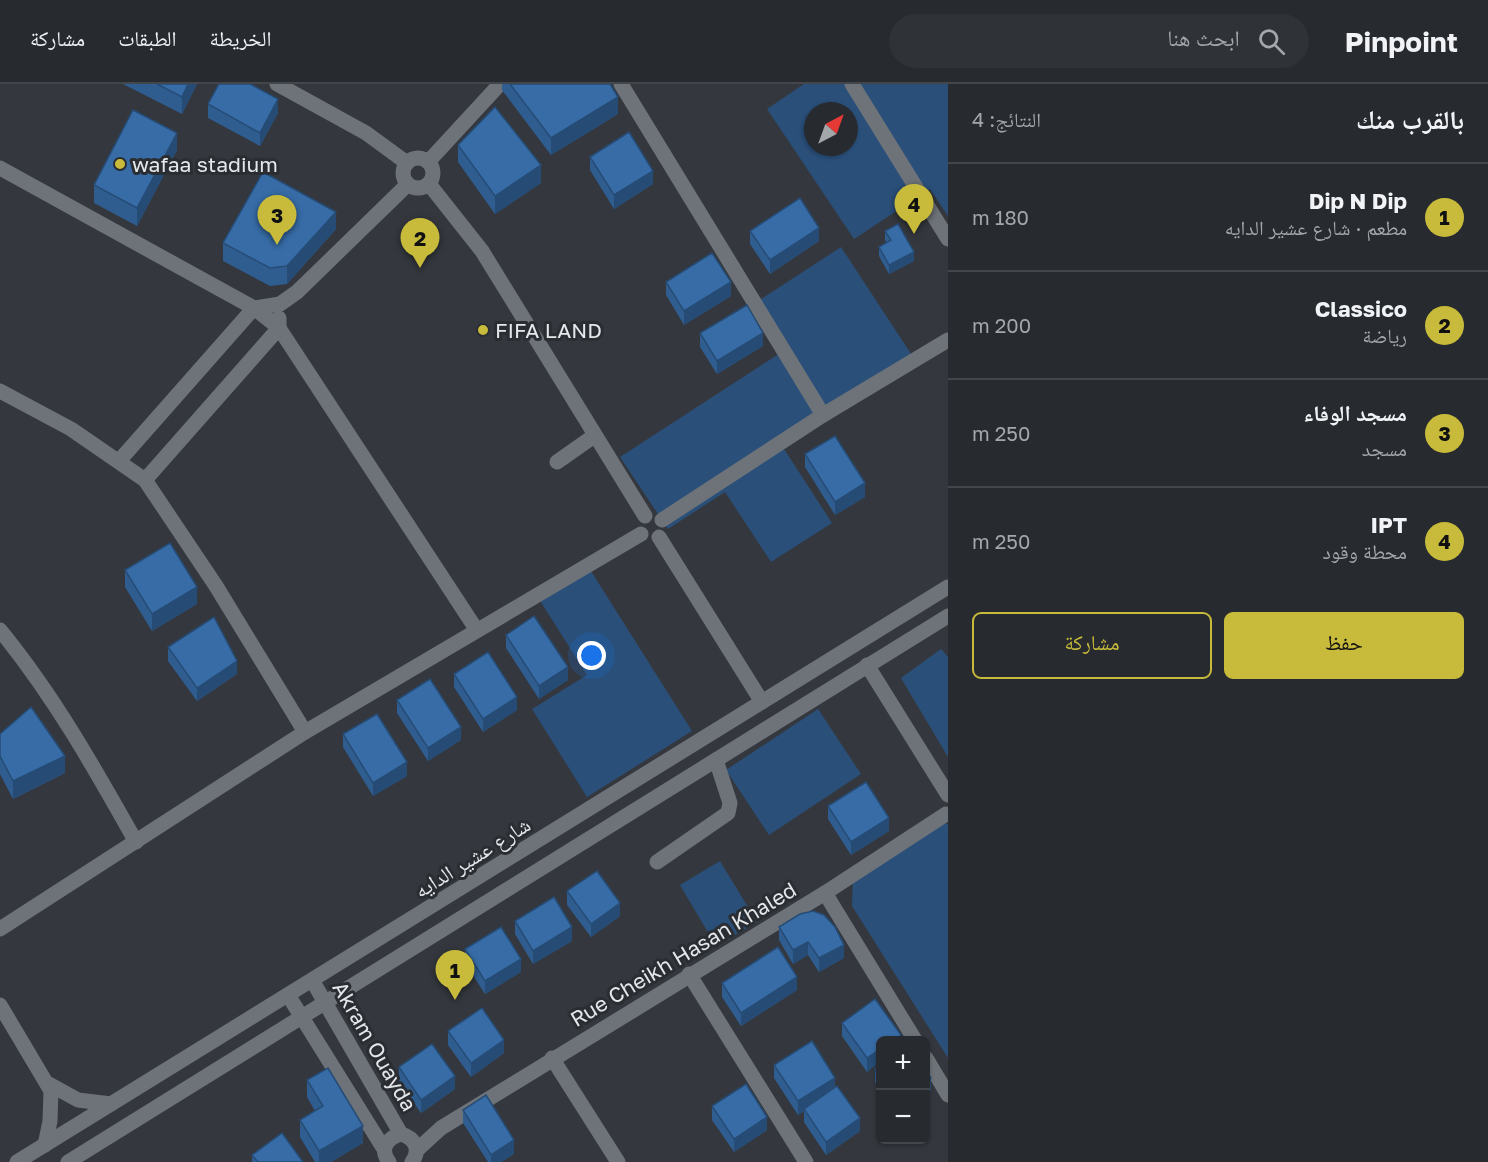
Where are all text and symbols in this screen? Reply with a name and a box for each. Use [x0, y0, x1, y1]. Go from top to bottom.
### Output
search box [889, 14, 1309, 68]
text: ابحث هنا [1167, 24, 1240, 51]
text: مشاركة [30, 25, 85, 51]
text: الطبقات [118, 25, 177, 51]
text: الخريطة [210, 25, 271, 51]
icon: search [1255, 25, 1288, 58]
text: Pinpoint [1345, 25, 1458, 58]
north arrow [804, 102, 858, 156]
text: بالقرب منك [1356, 104, 1464, 135]
text: النتائج: 4 [972, 107, 1041, 131]
place label: wafaa stadium [132, 151, 278, 177]
marker: wafaa stadium [113, 157, 127, 171]
pin: 4 [894, 184, 934, 234]
text: Dip N Dip [1309, 187, 1407, 214]
pin: 3 [258, 196, 296, 245]
text: 180 m [972, 205, 1029, 229]
text: 1 [1439, 205, 1450, 229]
text: مطعم · شارع عشير الدايه [1225, 215, 1407, 239]
pin: 2 [400, 218, 440, 268]
text: Classico [1315, 295, 1407, 322]
text: 200 m [972, 313, 1031, 337]
text: 2 [1438, 313, 1451, 337]
place label: FIFA LAND [495, 317, 602, 343]
marker: FIFA LAND [476, 323, 490, 337]
text: رياضة [1363, 323, 1407, 347]
text: مسجد الوفاء [1303, 399, 1407, 426]
text: 250 m [972, 421, 1030, 445]
text: 3 [1438, 421, 1451, 445]
text: مسجد [1362, 436, 1407, 460]
text: IPT [1370, 511, 1407, 538]
text: 250 m [972, 529, 1030, 553]
text: 4 [1438, 529, 1451, 553]
text: محطة وقود [1323, 539, 1407, 563]
button: مشاركة [972, 612, 1212, 679]
button: حفظ [1224, 612, 1464, 679]
your location [577, 641, 606, 670]
street label: شارع عشير الدايه [409, 811, 535, 904]
street label: Rue Cheikh Hasan Khaled [565, 876, 801, 1032]
pin: 1 [436, 950, 474, 1000]
street label: Akram Ouayda [327, 977, 423, 1115]
map controls [876, 1036, 930, 1144]
button: + [876, 1036, 930, 1090]
button: − [876, 1090, 930, 1144]

